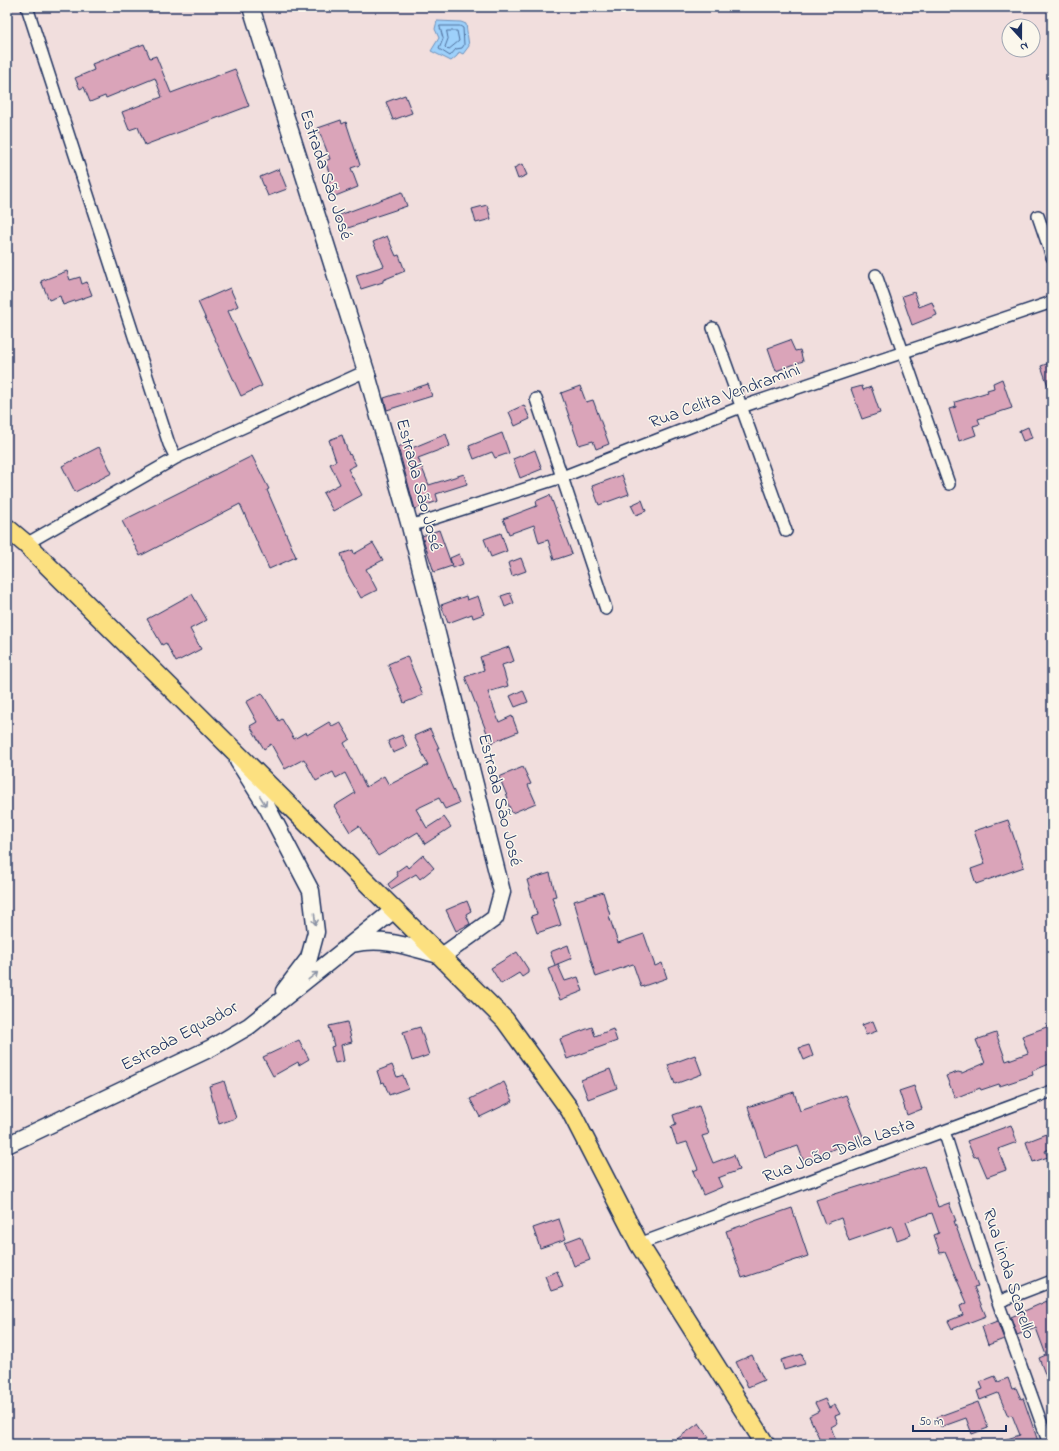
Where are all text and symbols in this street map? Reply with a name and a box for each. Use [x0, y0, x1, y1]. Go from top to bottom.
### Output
north arrow [1001, 18, 1041, 58]
text: N [1018, 38, 1031, 55]
street label: Estrada São José [292, 106, 359, 244]
street label: Rua Celita Vendramini [646, 358, 804, 436]
street label: Estrada São José [388, 416, 448, 555]
street label: Estrada São José [470, 731, 528, 870]
one-way arrow [260, 795, 268, 807]
one-way arrow [311, 912, 319, 925]
one-way arrow [307, 971, 318, 980]
street label: Estrada Equador [117, 995, 243, 1079]
street label: Rua João Dalla Lasta [759, 1111, 919, 1191]
street label: Rua Linda Scarello [975, 1205, 1041, 1343]
scale bar [913, 1407, 1006, 1433]
text: 50 m [919, 1413, 943, 1431]

